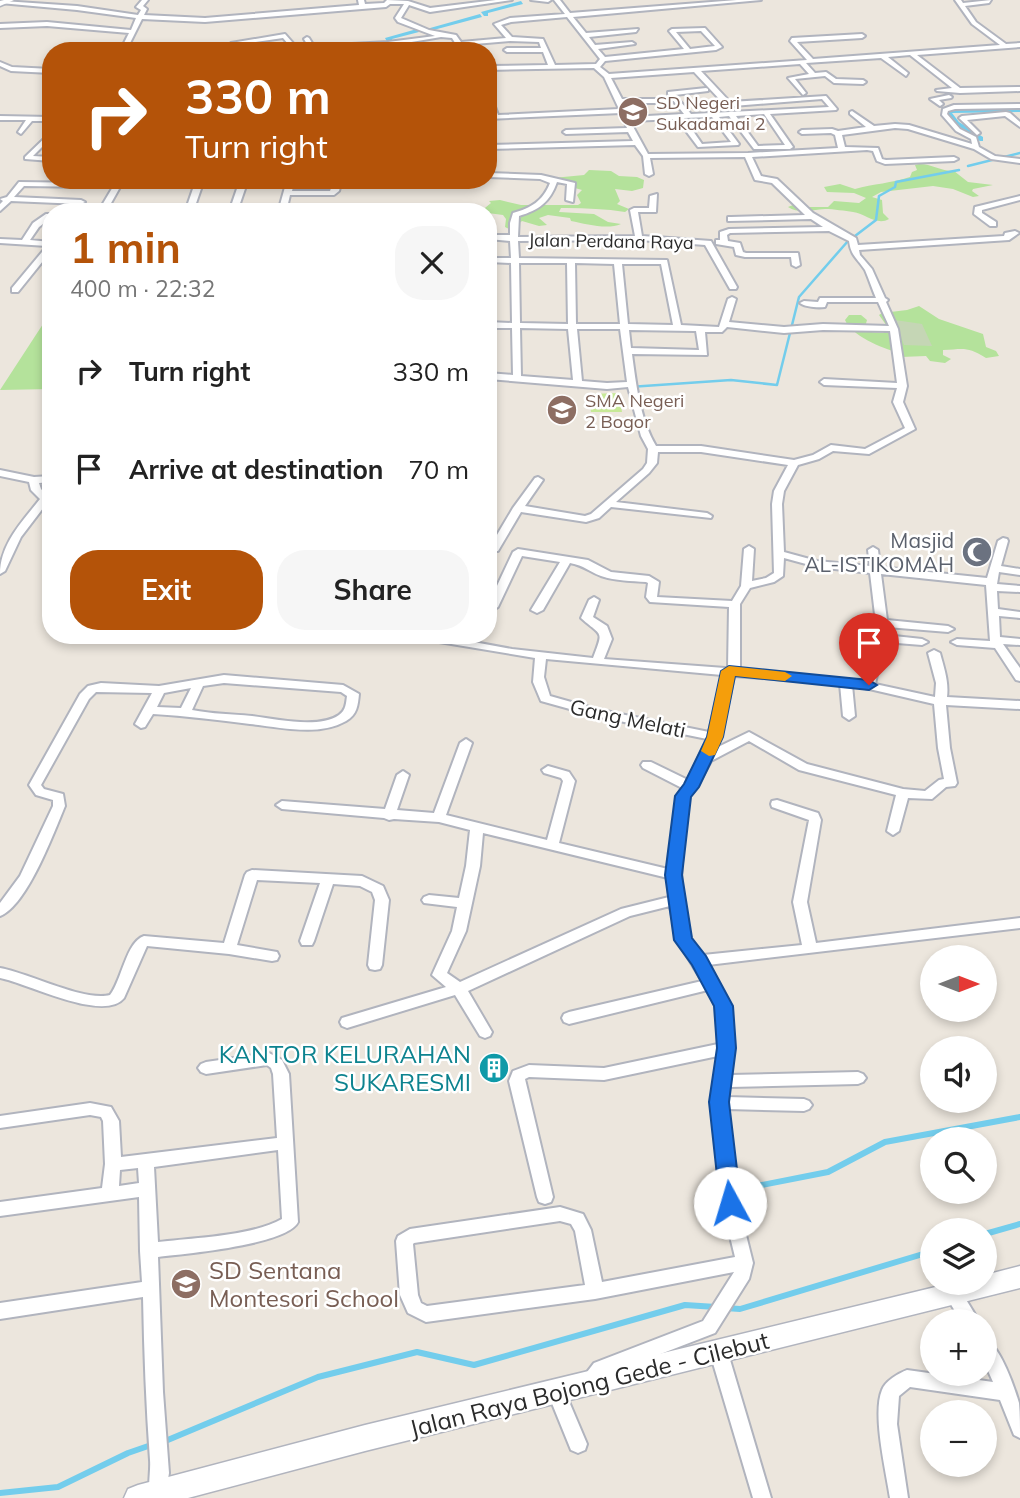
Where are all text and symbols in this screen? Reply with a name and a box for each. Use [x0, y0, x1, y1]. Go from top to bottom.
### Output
text: 330 m [185, 65, 331, 126]
icon: right [70, 70, 161, 161]
place label: SD Negeri Sukadamai 2 [656, 91, 766, 135]
school or university icon: SD Negeri Sukadamai 2 [616, 95, 650, 129]
text: Turn right [185, 126, 328, 166]
text: 1 min [70, 221, 181, 274]
button: close [395, 226, 469, 300]
street label: Jalan Perdana Raya [528, 228, 694, 254]
text: 400 m · 22:32 [70, 274, 215, 303]
icon: right [70, 352, 108, 390]
text: Turn right [129, 355, 250, 388]
text: 330 m [393, 355, 469, 388]
place label: SMA Negeri 2 Bogor [585, 389, 684, 433]
school or university icon: SMA Negeri 2 Bogor [545, 393, 579, 427]
icon: arrive [70, 450, 108, 488]
text: Arrive at destination [129, 453, 384, 486]
text: 70 m [408, 453, 469, 486]
place label: Masjid AL-ISTIKOMAH [804, 527, 954, 577]
mosque icon: Masjid AL-ISTIKOMAH [960, 535, 994, 569]
button: Exit [70, 550, 263, 630]
button: Share [277, 550, 469, 630]
pin [839, 613, 899, 685]
icon: arrive [850, 624, 888, 662]
street label: Gang Melati [568, 693, 688, 743]
north arrow [920, 945, 998, 1022]
map controls [920, 945, 997, 1477]
button: sound [920, 1036, 997, 1113]
place label: KANTOR KELURAHAN SUKARESMI [219, 1039, 471, 1097]
building icon: KANTOR KELURAHAN SUKARESMI [477, 1051, 511, 1085]
button: search [920, 1127, 997, 1204]
position arrow [693, 1166, 767, 1240]
button: layers [920, 1218, 997, 1295]
place label: SD Sentana Montesori School [209, 1255, 399, 1313]
school or university icon: SD Sentana Montesori School [169, 1267, 203, 1301]
button: + [920, 1309, 997, 1386]
street label: Jalan Raya Bojong Gede - Cilebut [406, 1325, 772, 1443]
button: − [920, 1400, 997, 1477]

